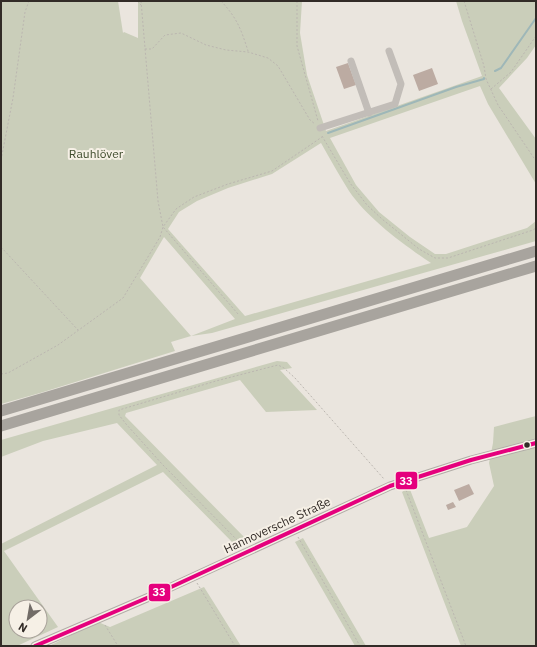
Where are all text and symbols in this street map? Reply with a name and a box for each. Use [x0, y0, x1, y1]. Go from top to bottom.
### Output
park label: Rauhlöver [69, 146, 124, 161]
unlabelled marker [522, 440, 532, 450]
line badge: 33 [395, 471, 418, 490]
text: 33 [399, 474, 413, 488]
street label: Hannoversche Straße [221, 493, 333, 556]
line badge: 33 [148, 583, 171, 602]
text: 33 [152, 585, 166, 599]
north arrow [8, 599, 48, 639]
text: N [16, 620, 30, 636]

